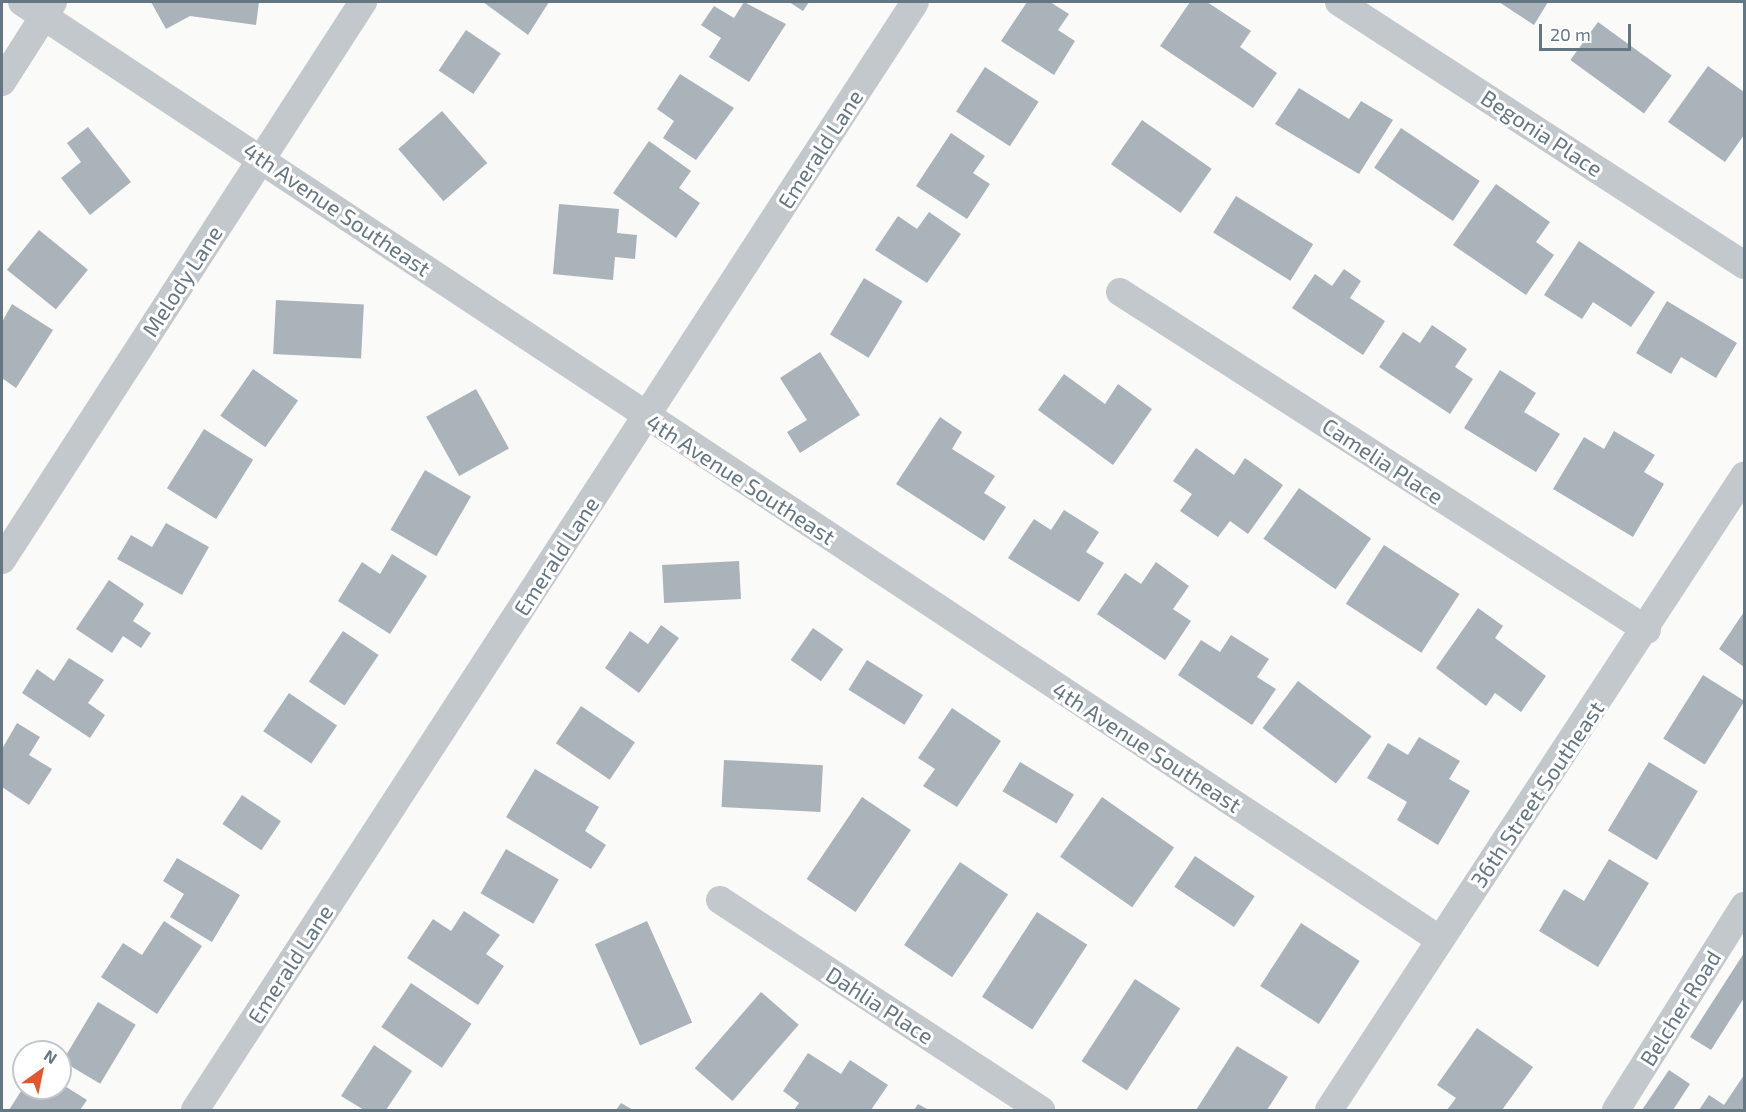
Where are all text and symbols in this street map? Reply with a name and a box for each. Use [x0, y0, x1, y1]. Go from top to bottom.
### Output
scale bar [1542, 12, 1634, 50]
text: 20 m [1550, 23, 1591, 45]
street label: Begonia Place [1476, 84, 1608, 182]
street label: Emerald Lane [772, 85, 868, 213]
street label: 4th Avenue Southeast [238, 136, 436, 282]
street label: Melody Lane [136, 220, 228, 342]
street label: 4th Avenue Southeast [641, 408, 841, 550]
street label: Camelia Place [1318, 412, 1448, 510]
street label: Emerald Lane [508, 492, 604, 620]
street label: 4th Avenue Southeast [1047, 676, 1247, 818]
street label: 36th Street Southeast [1465, 696, 1609, 892]
street label: Emerald Lane [242, 900, 338, 1028]
street label: Belcher Road [1634, 945, 1726, 1071]
street label: Dahlia Place [821, 961, 939, 1049]
north arrow [12, 1040, 72, 1100]
text: N [41, 1045, 61, 1067]

